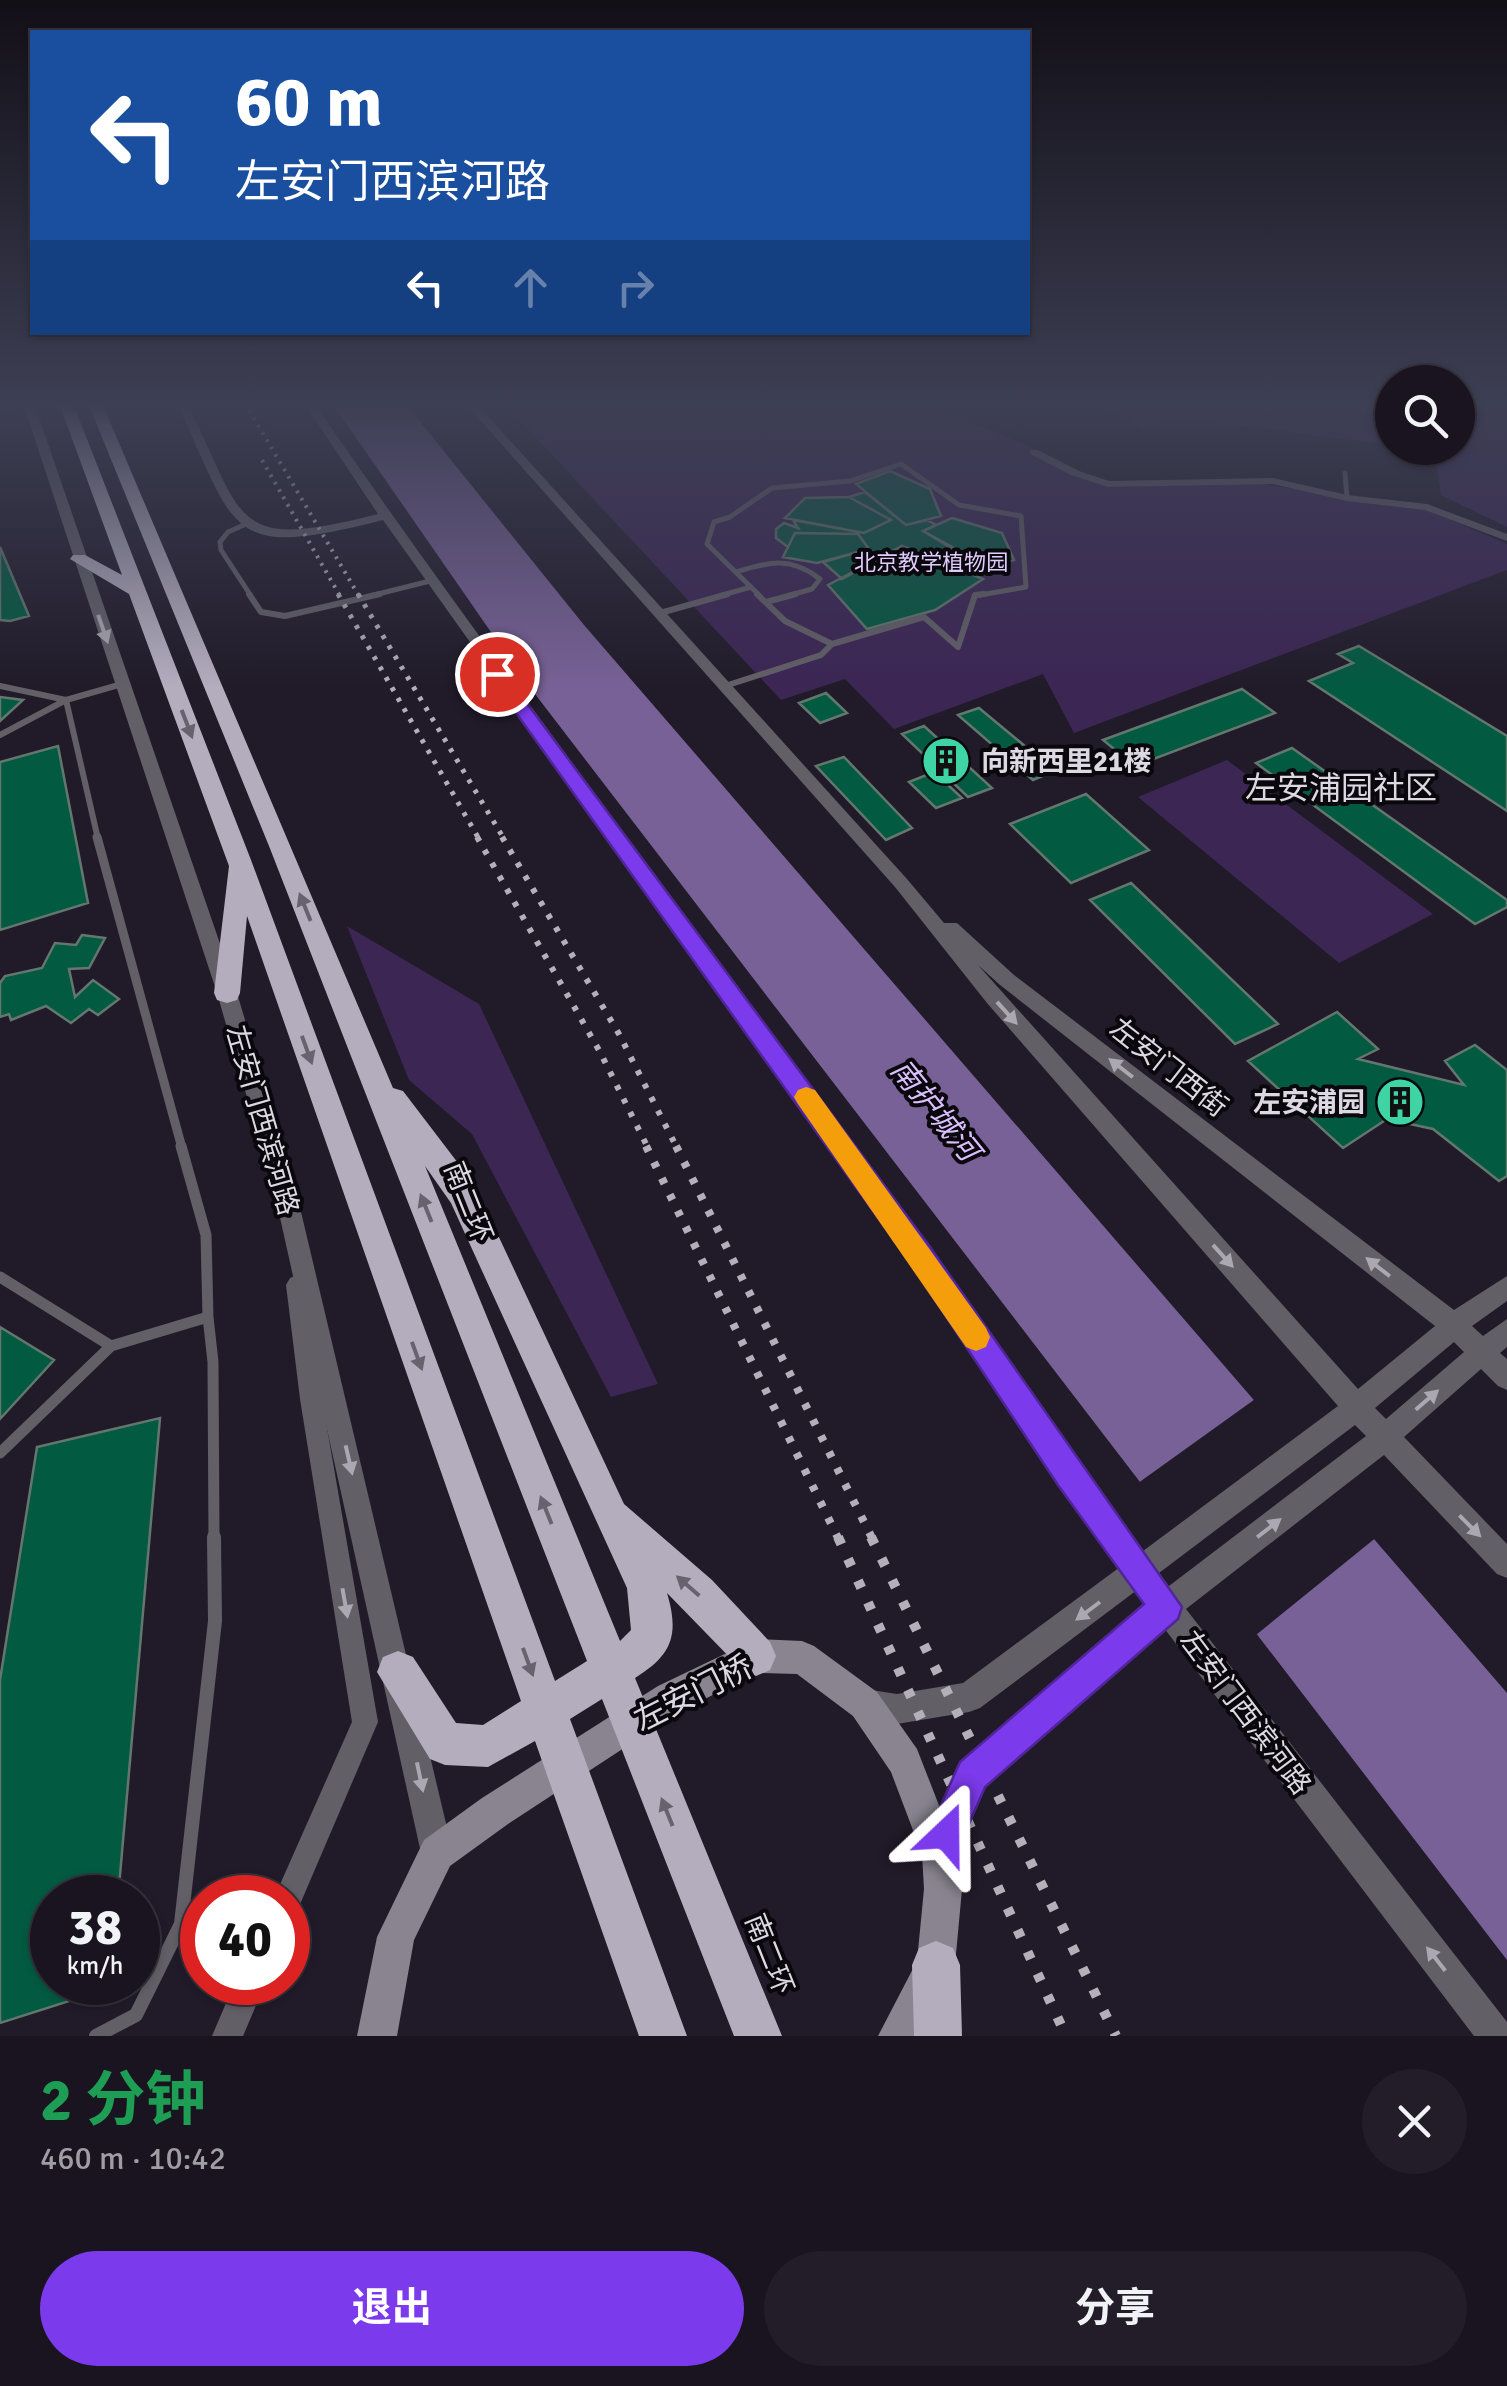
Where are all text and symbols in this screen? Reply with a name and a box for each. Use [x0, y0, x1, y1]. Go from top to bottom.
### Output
text: 60 m [235, 59, 383, 145]
icon: left [70, 70, 200, 200]
text: 左安门西滨河路 [235, 155, 550, 210]
icon: left [398, 260, 453, 315]
icon: ahead [503, 260, 558, 315]
icon: right [608, 260, 663, 315]
map controls [1375, 365, 1475, 465]
button: search [1375, 365, 1475, 465]
park label: 北京教学植物园 [854, 549, 1008, 576]
one-way arrow [96, 614, 111, 644]
pin [455, 632, 540, 717]
icon: arrive [470, 647, 525, 702]
one-way arrow [180, 709, 195, 739]
building icon: 向新西里21楼 [920, 735, 972, 787]
place label: 向新西里21楼 [981, 745, 1151, 779]
district label: 左安浦园社区 [1245, 769, 1437, 808]
one-way arrow [296, 891, 312, 921]
one-way arrow [996, 1000, 1018, 1025]
street label: 左安门西街 [1103, 1011, 1234, 1124]
street label: 左安门西滨河路 [219, 1021, 305, 1219]
one-way arrow [300, 1036, 315, 1066]
water label: 南护城河 [882, 1052, 990, 1172]
one-way arrow [1108, 1058, 1134, 1079]
building icon: 左安浦园 [1374, 1076, 1426, 1128]
place label: 左安浦园 [1253, 1086, 1365, 1120]
street label: 南二环 [437, 1157, 500, 1248]
one-way arrow [417, 1193, 433, 1223]
one-way arrow [1211, 1243, 1233, 1268]
one-way arrow [1365, 1257, 1391, 1278]
one-way arrow [410, 1342, 425, 1372]
one-way arrow [1414, 1390, 1439, 1412]
one-way arrow [342, 1445, 357, 1476]
one-way arrow [538, 1495, 554, 1525]
one-way arrow [1457, 1514, 1481, 1537]
one-way arrow [1256, 1518, 1281, 1539]
one-way arrow [676, 1576, 701, 1598]
one-way arrow [338, 1588, 353, 1619]
one-way arrow [1074, 1601, 1101, 1621]
street label: 左安门西滨河路 [1173, 1624, 1318, 1801]
one-way arrow [521, 1647, 536, 1677]
street label: 左安门桥 [627, 1647, 759, 1740]
one-way arrow [413, 1762, 428, 1793]
position arrow [894, 1782, 998, 1886]
one-way arrow [659, 1797, 675, 1827]
speed limit sign: 40 [180, 1875, 310, 2005]
text: 38 [68, 1897, 122, 1959]
street label: 南二环 [738, 1909, 801, 2000]
one-way arrow [1426, 1946, 1447, 1972]
text: km/h [67, 1950, 123, 1981]
text: 2 分钟 [40, 2064, 206, 2138]
button: close [1362, 2069, 1467, 2174]
text: 460 m · 10:42 [40, 2139, 226, 2178]
button: 退出 [40, 2251, 744, 2366]
button: 分享 [764, 2251, 1467, 2366]

